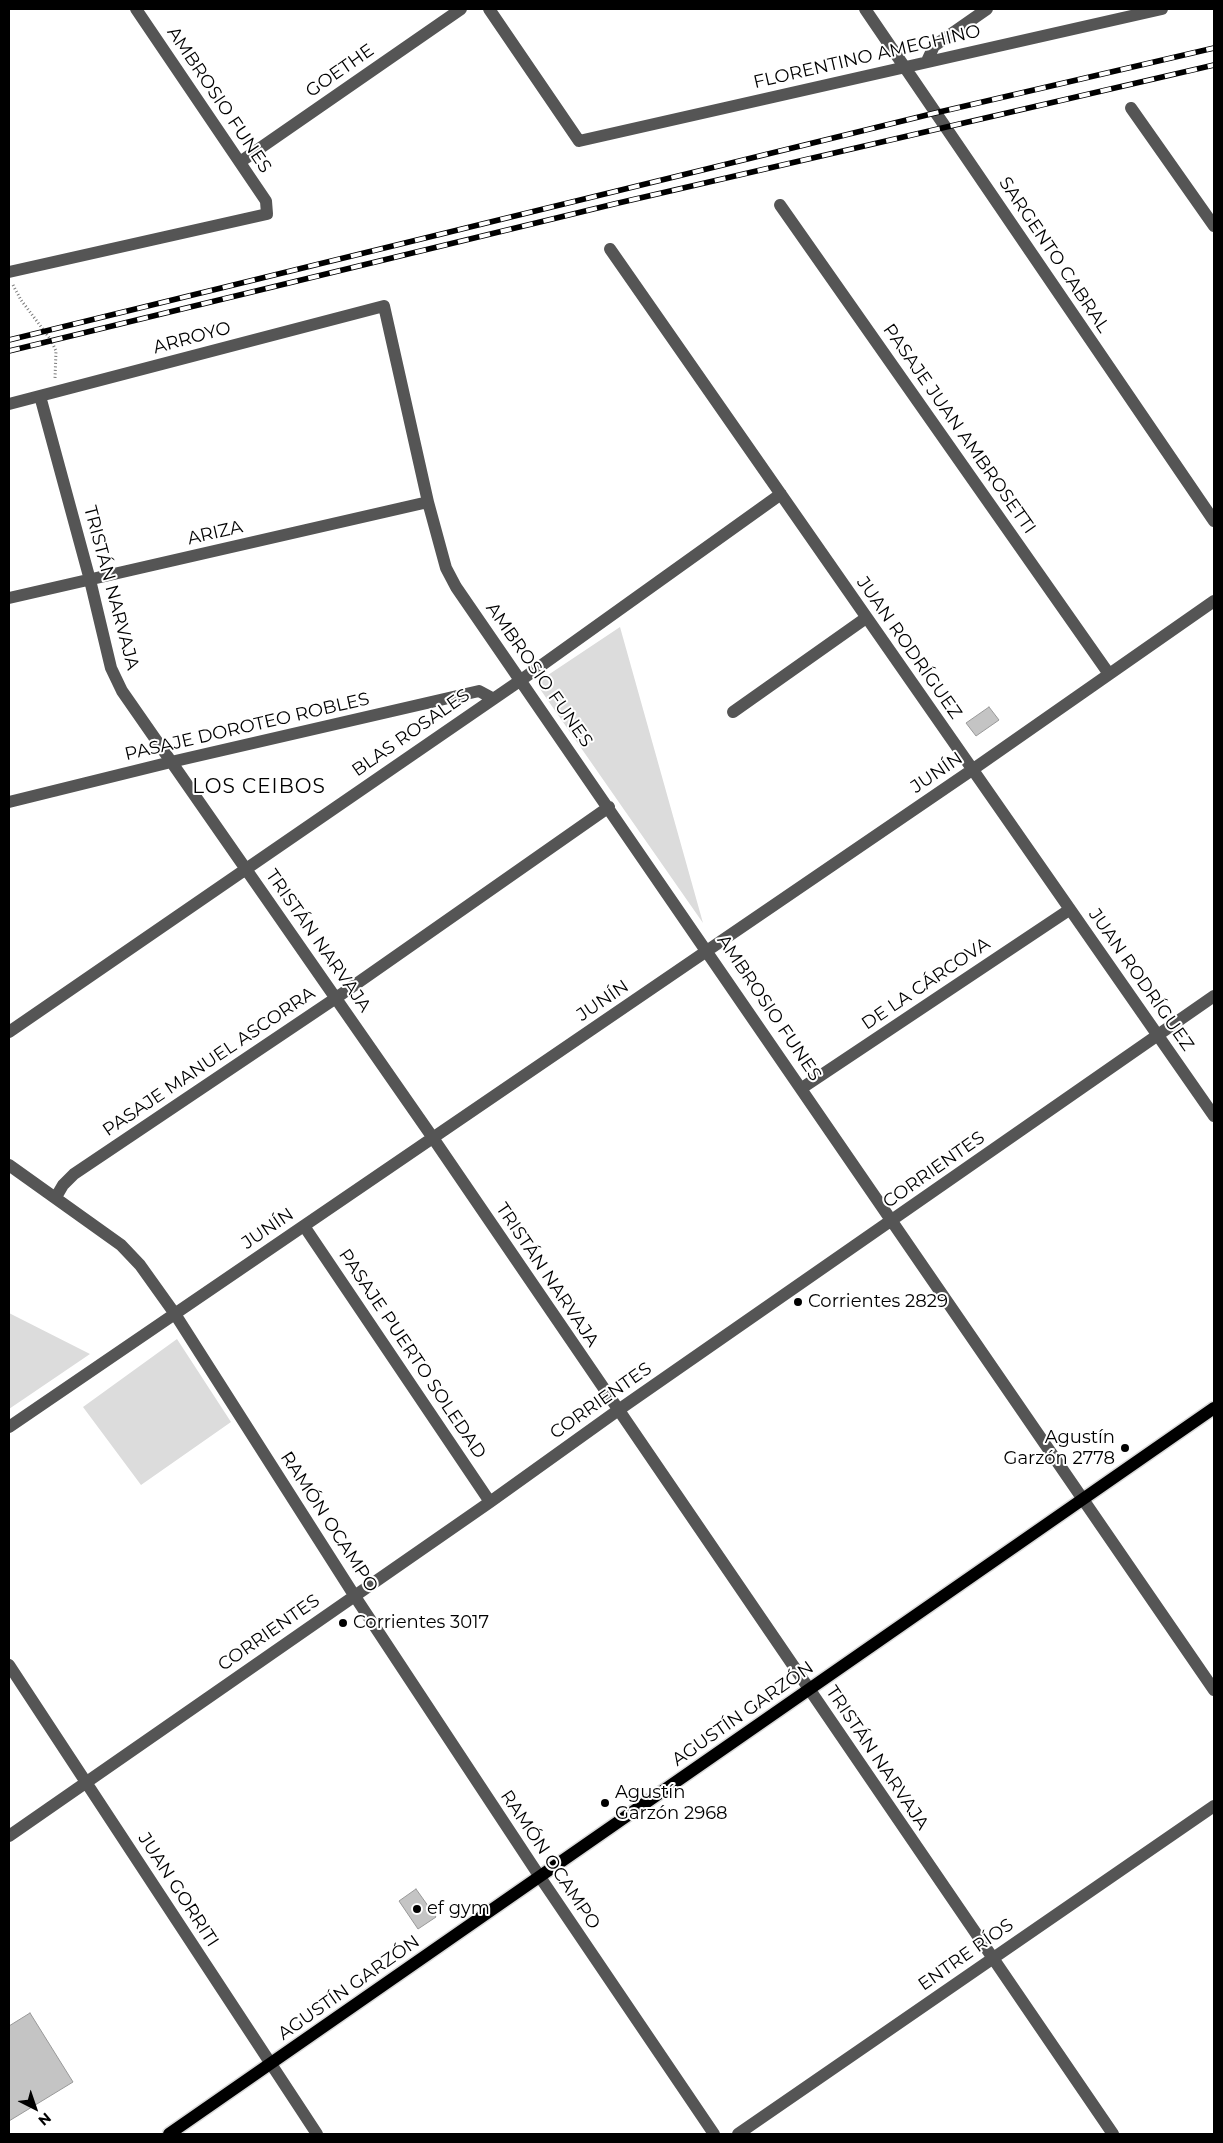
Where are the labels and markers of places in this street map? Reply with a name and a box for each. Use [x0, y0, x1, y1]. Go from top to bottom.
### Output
place label: Corrientes 2829 [808, 1291, 948, 1313]
marker: Corrientes 2829 [792, 1296, 804, 1308]
place label: Agustín Garzón 2778 [1004, 1427, 1115, 1470]
marker: Agustín Garzón 2778 [1119, 1442, 1131, 1454]
place label: Corrientes 3017 [353, 1612, 489, 1634]
marker: Corrientes 3017 [337, 1617, 349, 1629]
place label: Agustín Garzón 2968 [615, 1782, 728, 1825]
marker: Agustín Garzón 2968 [599, 1797, 611, 1809]
place label: ef gym [427, 1898, 490, 1920]
marker: ef gym [411, 1903, 423, 1915]

